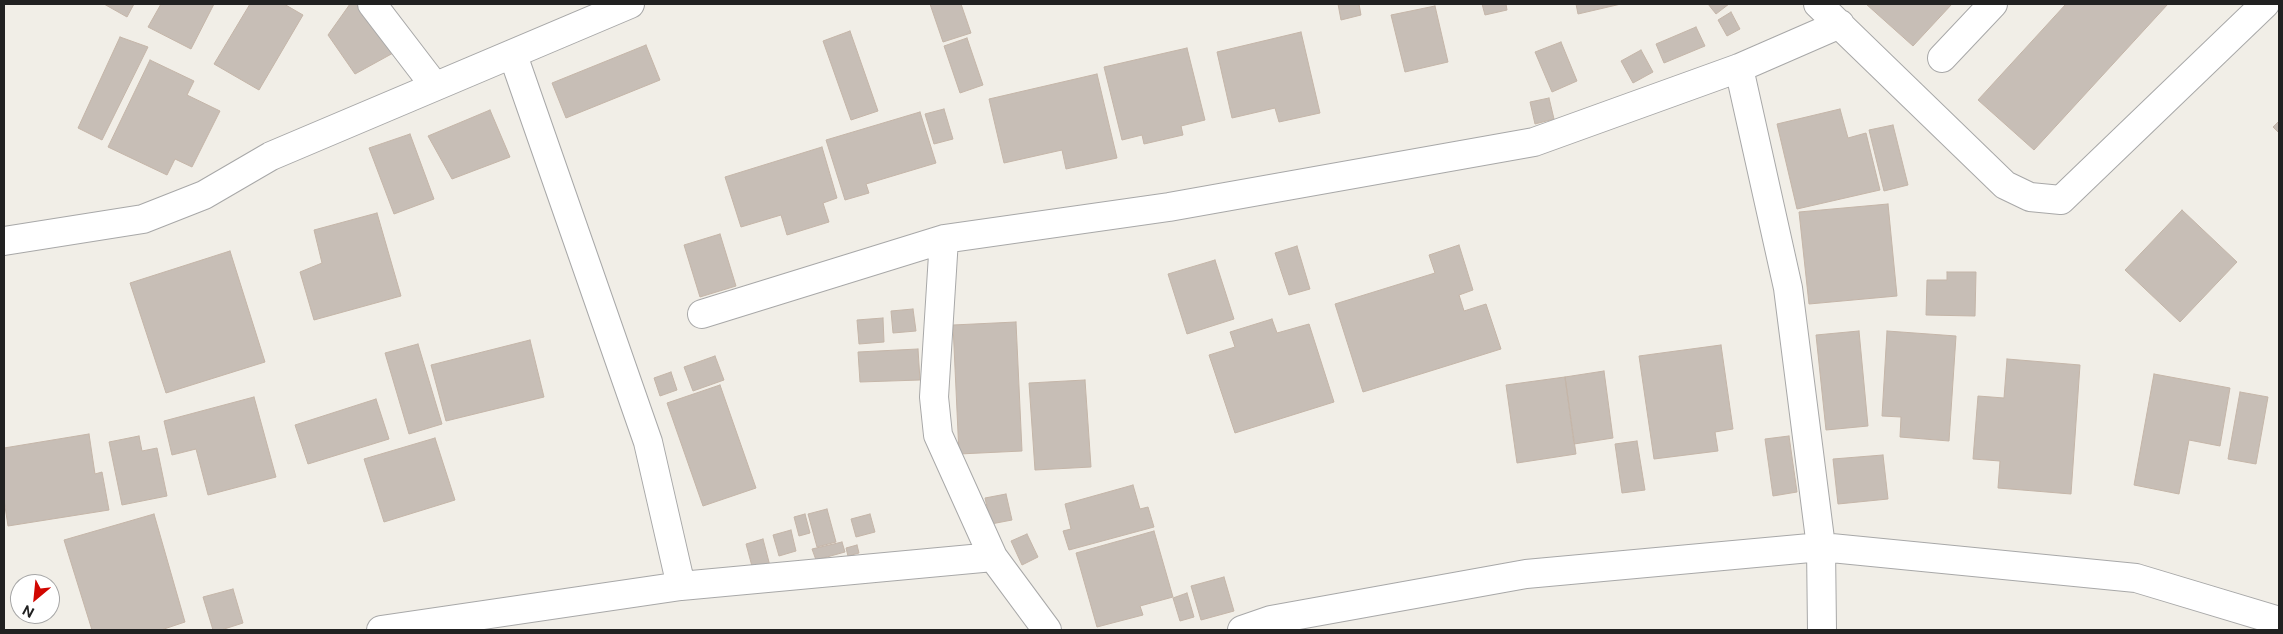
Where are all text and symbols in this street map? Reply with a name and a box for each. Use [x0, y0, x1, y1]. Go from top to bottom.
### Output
north arrow [10, 574, 60, 624]
text: N [20, 602, 37, 621]

